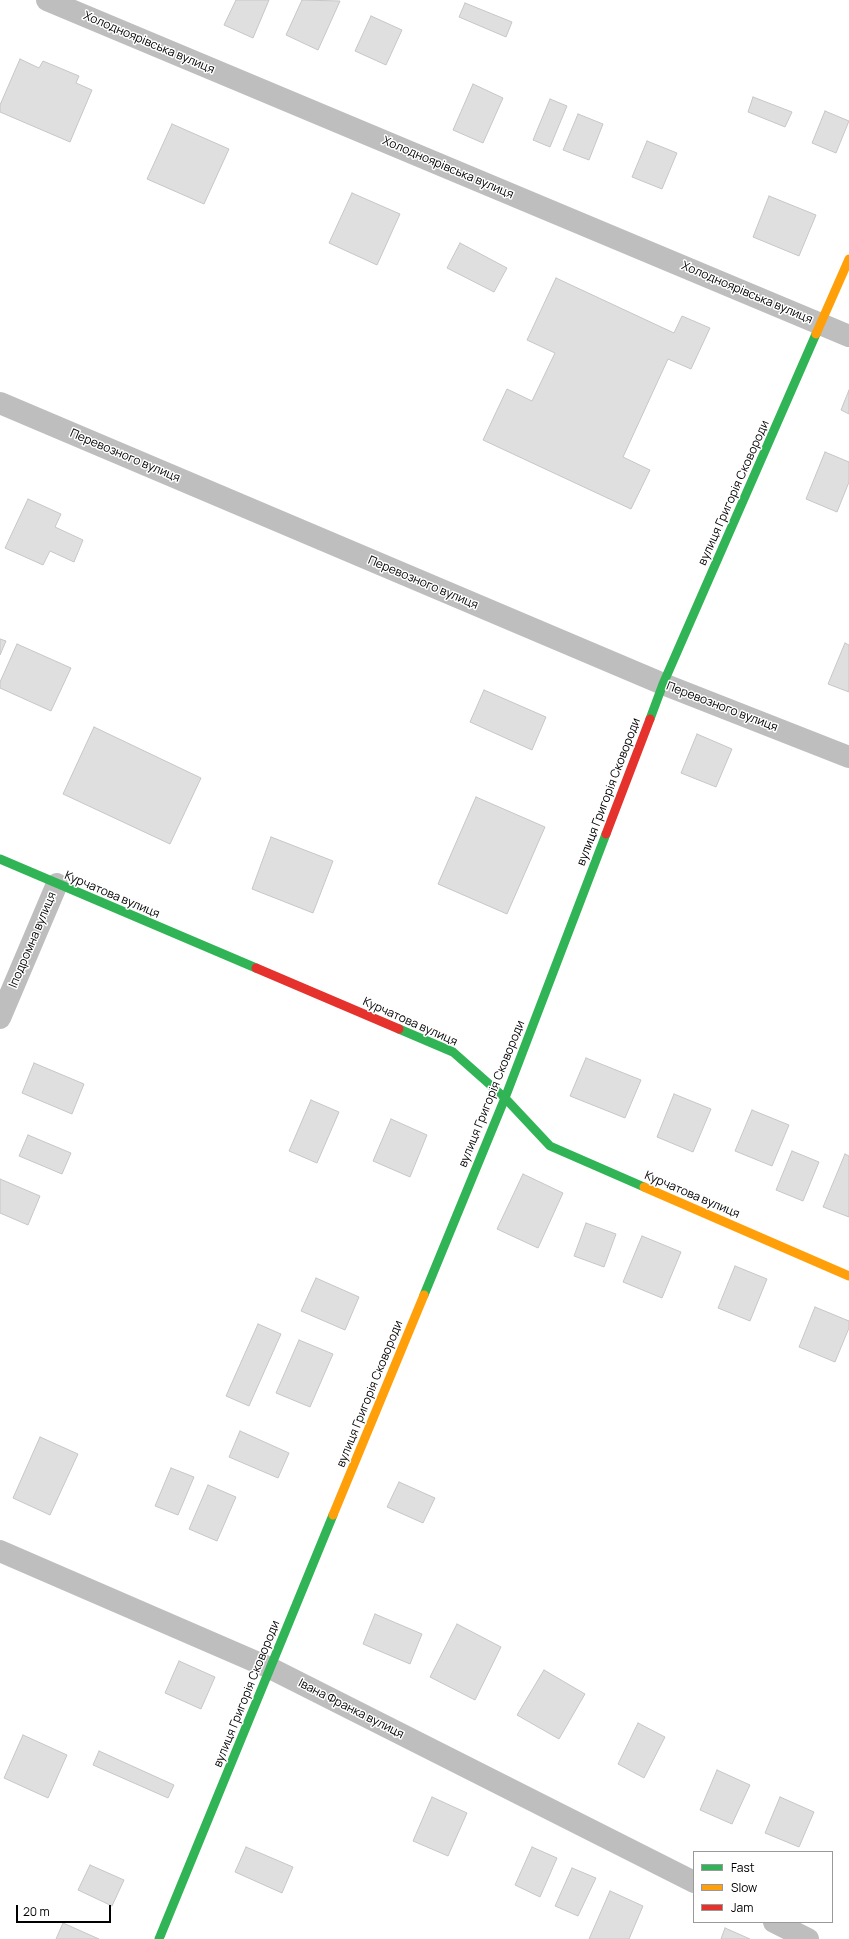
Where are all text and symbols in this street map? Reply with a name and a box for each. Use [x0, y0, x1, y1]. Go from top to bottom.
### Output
street label: Холодноярівська вулиця [81, 9, 217, 77]
street label: Холодноярівська вулиця [380, 134, 516, 202]
street label: Холодноярівська вулиця [679, 259, 815, 327]
street label: вулиця Григорія Сковороди [695, 418, 773, 568]
street label: Перевозного вулиця [68, 426, 182, 486]
street label: Перевозного вулиця [366, 553, 480, 613]
street label: Перевозного вулиця [664, 679, 780, 735]
street label: вулиця Григорія Сковороди [574, 716, 644, 868]
street label: Курчатова вулиця [62, 868, 162, 922]
street label: Іподромна вулиця [6, 890, 60, 990]
street label: Курчатова вулиця [360, 995, 460, 1049]
street label: вулиця Григорія Сковороди [456, 1018, 528, 1170]
street label: Курчатова вулиця [642, 1168, 742, 1222]
street label: вулиця Григорія Сковороди [334, 1318, 406, 1470]
street label: вулиця Григорія Сковороди [211, 1618, 283, 1770]
street label: Івана Франка вулиця [296, 1676, 406, 1742]
legend [693, 1851, 833, 1923]
text: Fast [731, 1859, 755, 1876]
text: Slow [731, 1879, 757, 1896]
scale bar [18, 1897, 113, 1923]
text: Jam [731, 1899, 753, 1916]
text: 20 m [23, 1903, 50, 1920]

